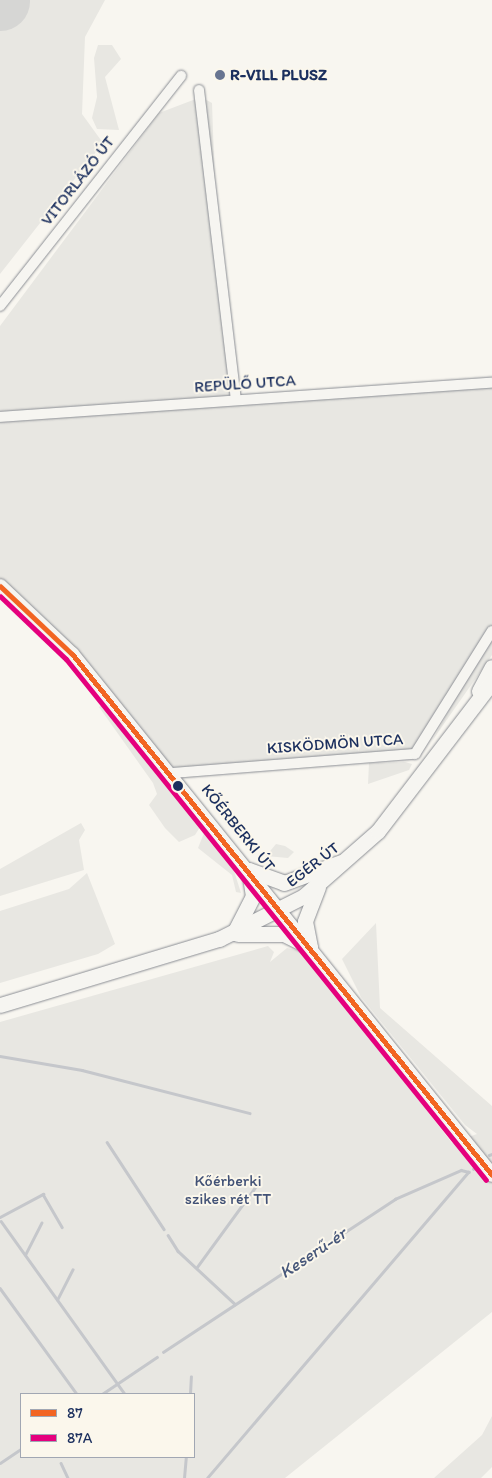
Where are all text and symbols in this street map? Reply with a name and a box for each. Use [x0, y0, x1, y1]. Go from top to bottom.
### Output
place label: R-VILL PLUSZ [230, 65, 327, 85]
marker: R-VILL PLUSZ [214, 69, 226, 81]
street label: VITORLÁZÓ ÚT [37, 133, 119, 229]
street label: REPÜLŐ UTCA [194, 371, 296, 397]
street label: KISKÖDMÖN UTCA [266, 730, 404, 758]
unlabelled marker [173, 781, 183, 791]
street label: KŐÉRBERKI ÚT [197, 781, 279, 875]
street label: EGÉR ÚT [283, 838, 343, 892]
park label: Kőérberki szikes rét TT [185, 1171, 271, 1209]
water label: Keserű-ér [275, 1223, 351, 1283]
legend [20, 1393, 195, 1458]
text: 87 [67, 1404, 83, 1422]
text: 87A [67, 1429, 92, 1447]

